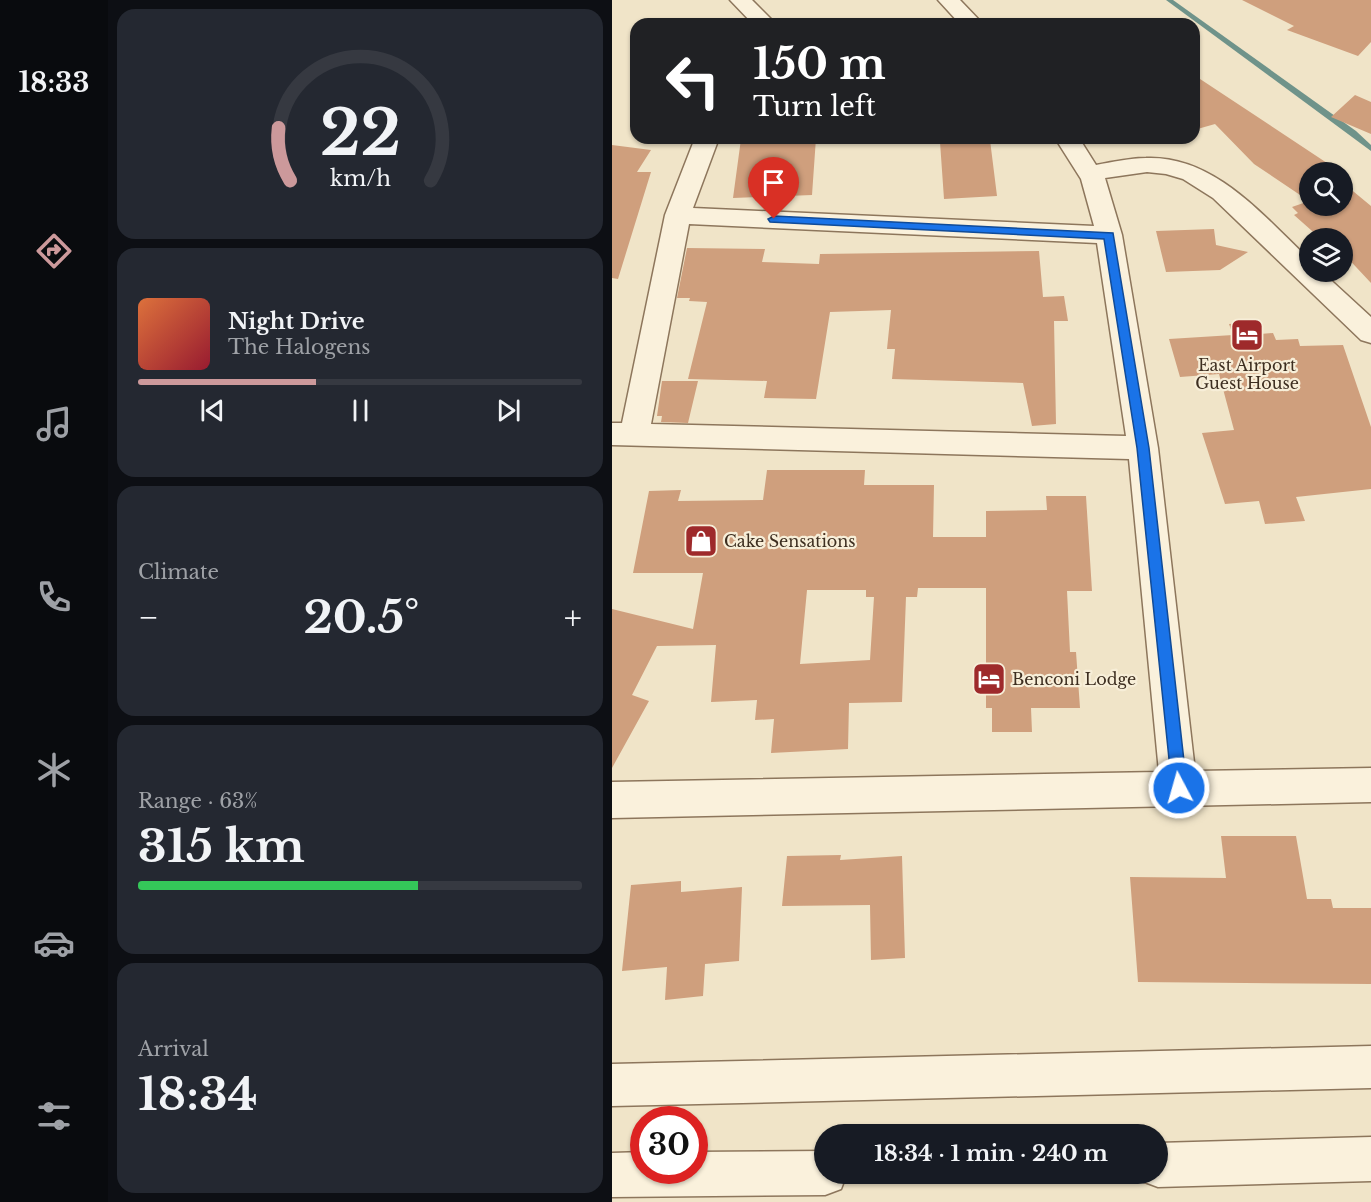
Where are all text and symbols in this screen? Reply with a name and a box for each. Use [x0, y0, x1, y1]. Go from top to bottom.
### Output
text: 150 m [753, 38, 886, 90]
icon: left [654, 42, 732, 120]
text: 18:33 [19, 66, 89, 99]
text: Turn left [753, 90, 876, 123]
text: 22 [319, 94, 401, 172]
pin [748, 157, 799, 219]
map controls [1299, 162, 1353, 282]
button: search [1299, 162, 1353, 216]
text: km/h [330, 165, 391, 192]
icon: arrive [757, 166, 790, 199]
button: layers [1299, 228, 1353, 282]
icon: directions [33, 230, 75, 272]
text: Night Drive [228, 308, 365, 335]
hotel icon: East Airport Guest House [1229, 317, 1265, 353]
text: The Halogens [228, 335, 370, 359]
place label: East Airport Guest House [1195, 355, 1299, 393]
icon: previous [196, 394, 229, 427]
icon: pause [344, 394, 377, 427]
icon: next [492, 394, 525, 427]
icon: music [33, 403, 75, 445]
shop icon: Cake Sensations [683, 523, 719, 559]
place label: Cake Sensations [724, 531, 856, 551]
text: Climate [138, 560, 219, 584]
icon: phone [33, 576, 75, 618]
text: 20.5° [303, 589, 419, 645]
text: − [138, 597, 159, 638]
text: + [564, 597, 582, 638]
hotel icon: Benconi Lodge [971, 661, 1007, 697]
place label: Benconi Lodge [1012, 669, 1136, 689]
icon: climate [33, 749, 75, 791]
position arrow [1147, 756, 1211, 820]
text: Range · 63% [138, 789, 258, 813]
text: 315 km [138, 818, 305, 874]
icon: car [33, 922, 75, 964]
text: Arrival [138, 1037, 209, 1061]
text: 18:34 [138, 1066, 258, 1122]
icon: filters [33, 1095, 75, 1137]
speed limit sign: 30 [630, 1106, 708, 1184]
text: 18:34 · 1 min · 240 m [874, 1140, 1108, 1167]

